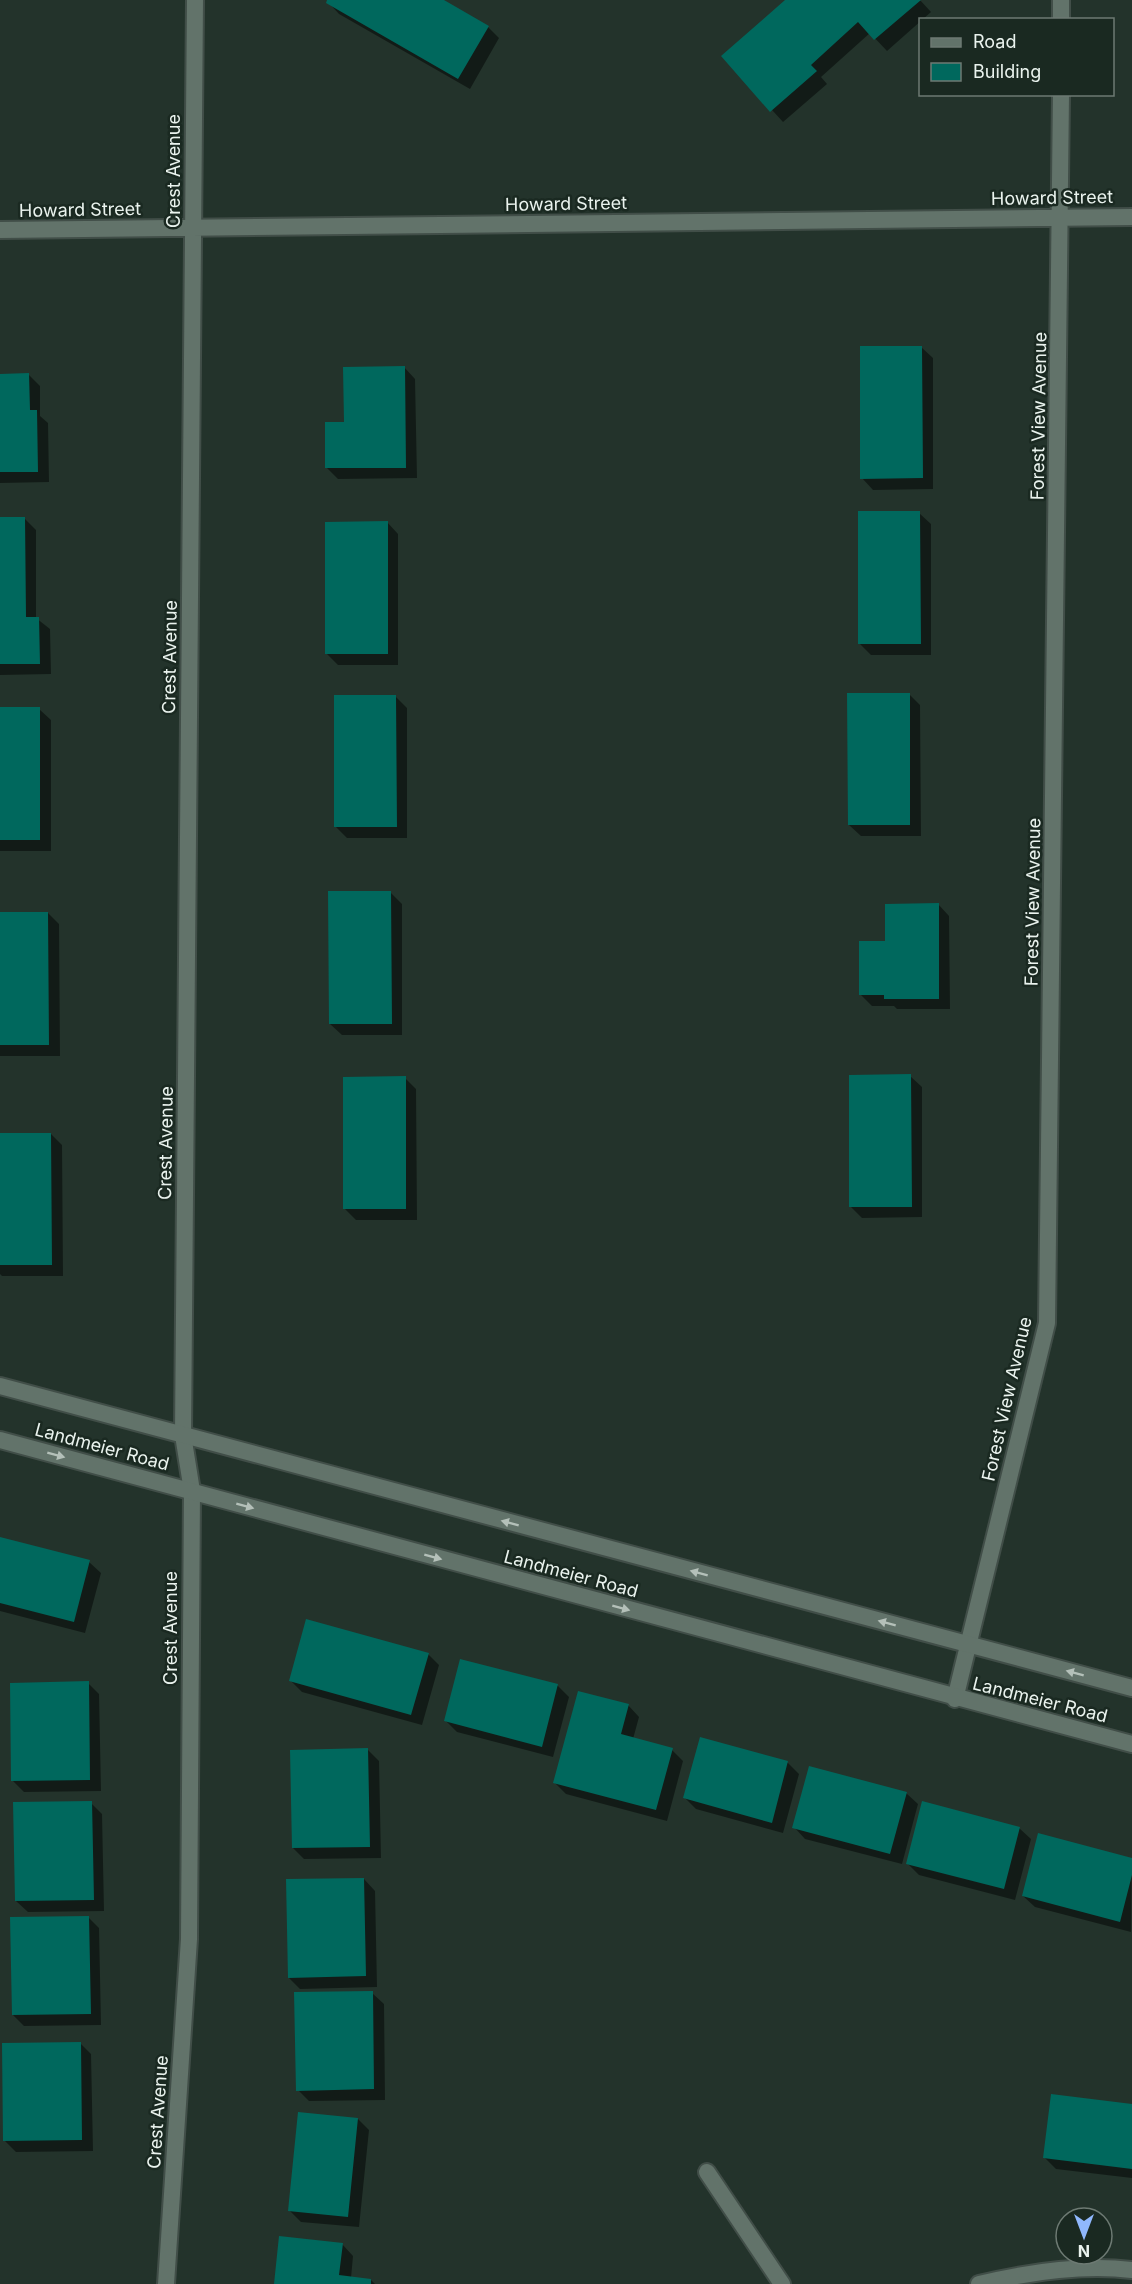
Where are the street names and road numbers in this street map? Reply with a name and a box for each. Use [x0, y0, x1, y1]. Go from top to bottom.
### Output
street label: Crest Avenue [163, 114, 184, 228]
street label: Howard Street [991, 186, 1113, 209]
street label: Howard Street [505, 192, 627, 215]
street label: Howard Street [19, 198, 141, 221]
street label: Forest View Avenue [1027, 332, 1050, 500]
street label: Crest Avenue [158, 600, 181, 714]
street label: Forest View Avenue [1021, 818, 1044, 986]
street label: Crest Avenue [154, 1086, 177, 1200]
street label: Forest View Avenue [977, 1315, 1036, 1483]
street label: Landmeier Road [33, 1418, 172, 1475]
street label: Landmeier Road [502, 1545, 641, 1602]
street label: Crest Avenue [160, 1571, 181, 1685]
street label: Landmeier Road [970, 1673, 1110, 1726]
street label: Crest Avenue [143, 2054, 172, 2169]

